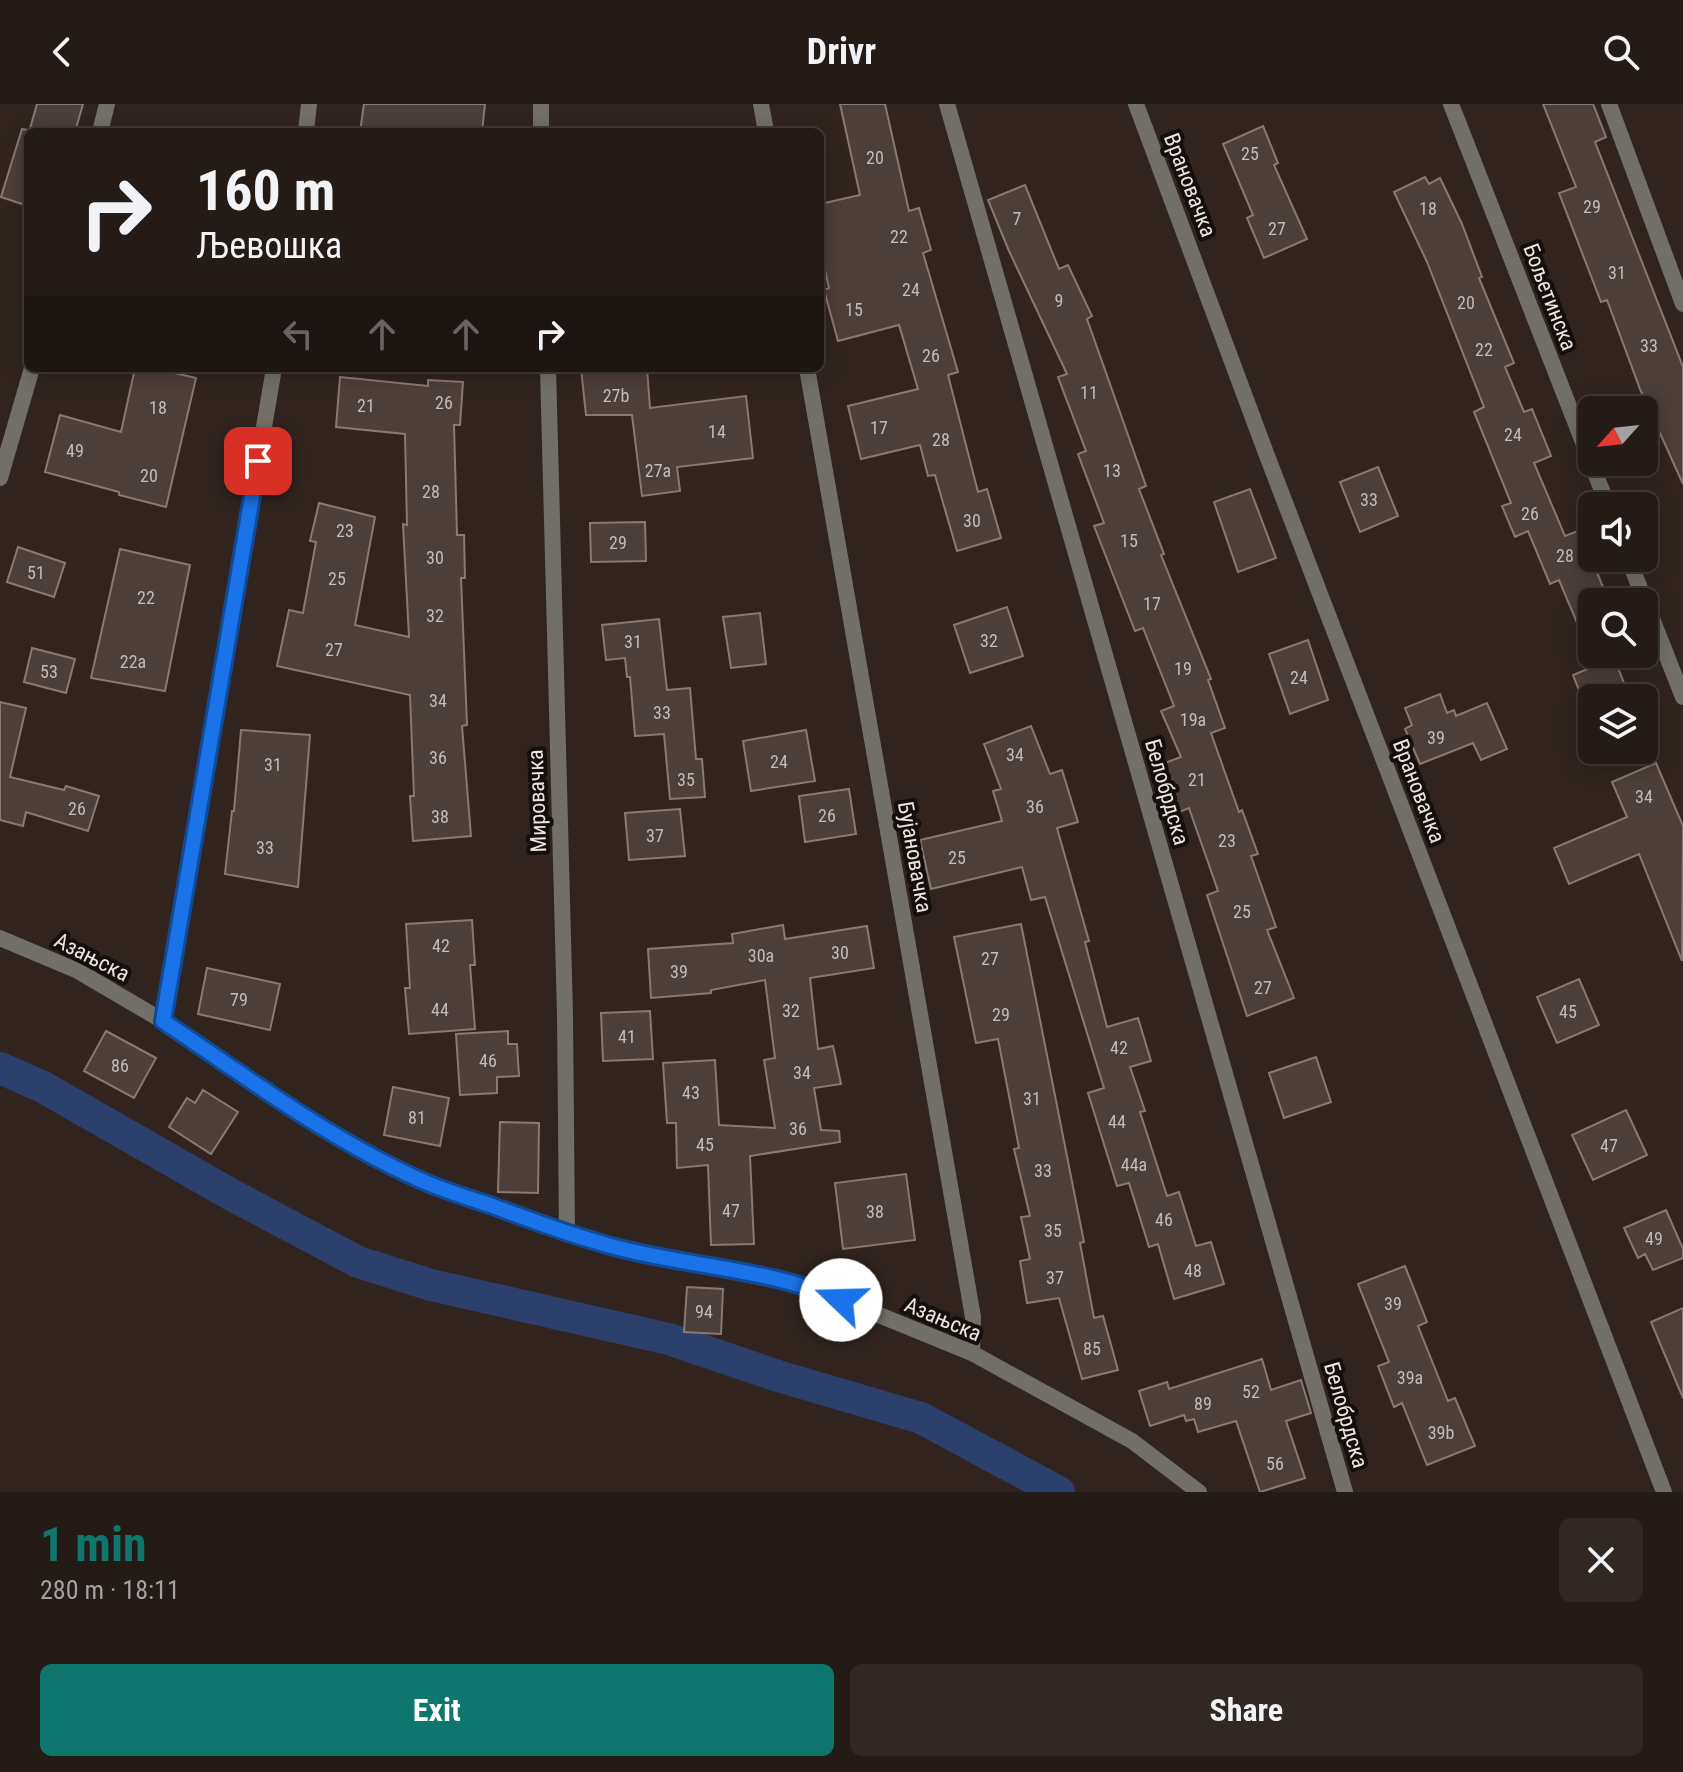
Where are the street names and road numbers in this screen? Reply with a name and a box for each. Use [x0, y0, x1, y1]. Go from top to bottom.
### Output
street label: Врановачка [1159, 130, 1221, 240]
street label: Бољетинска [1518, 240, 1582, 354]
street label: Белобрдска [1140, 736, 1194, 848]
street label: Врановачка [1388, 736, 1450, 846]
street label: Мировачка [523, 749, 551, 853]
street label: Бујановачка [893, 800, 937, 914]
street label: Азањска [50, 928, 134, 986]
street label: Азањска [901, 1292, 985, 1346]
street label: Белобрдска [1319, 1359, 1373, 1471]

